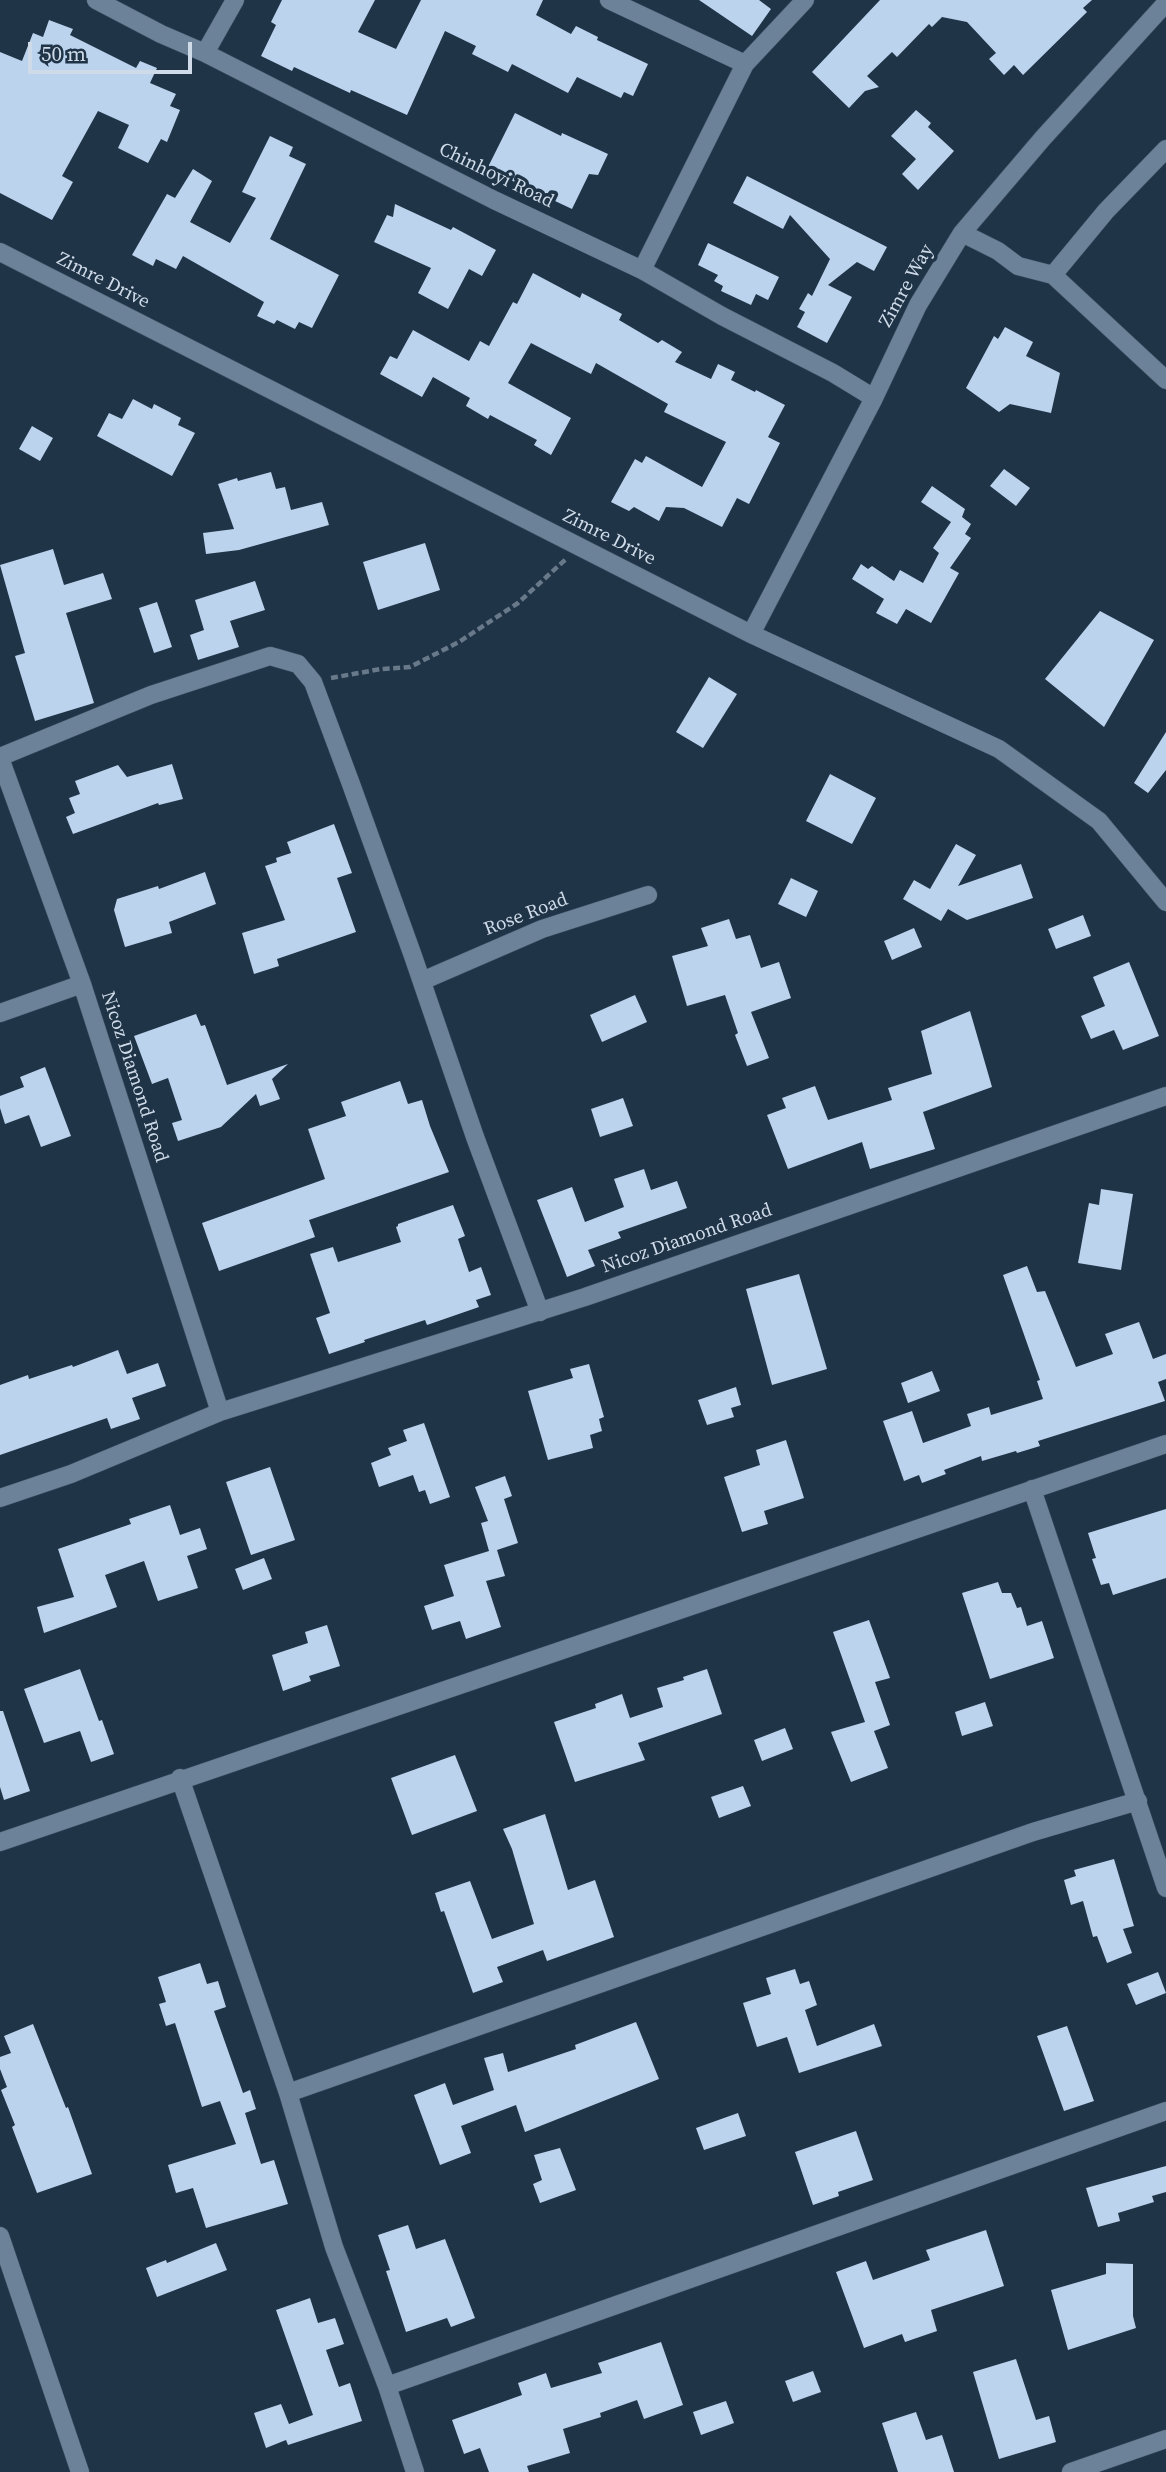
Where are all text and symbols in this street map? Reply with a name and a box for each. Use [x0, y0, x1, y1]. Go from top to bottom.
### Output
scale bar [32, 28, 196, 72]
text: 50 m [41, 39, 86, 68]
street label: Chinhoyi Road [435, 138, 557, 214]
street label: Zimre Way [875, 241, 939, 331]
street label: Zimre Drive [53, 248, 153, 314]
street label: Zimre Drive [559, 505, 659, 571]
street label: Rose Road [481, 889, 571, 941]
street label: Nicoz Diamond Road [96, 989, 172, 1165]
street label: Nicoz Diamond Road [599, 1199, 775, 1279]

